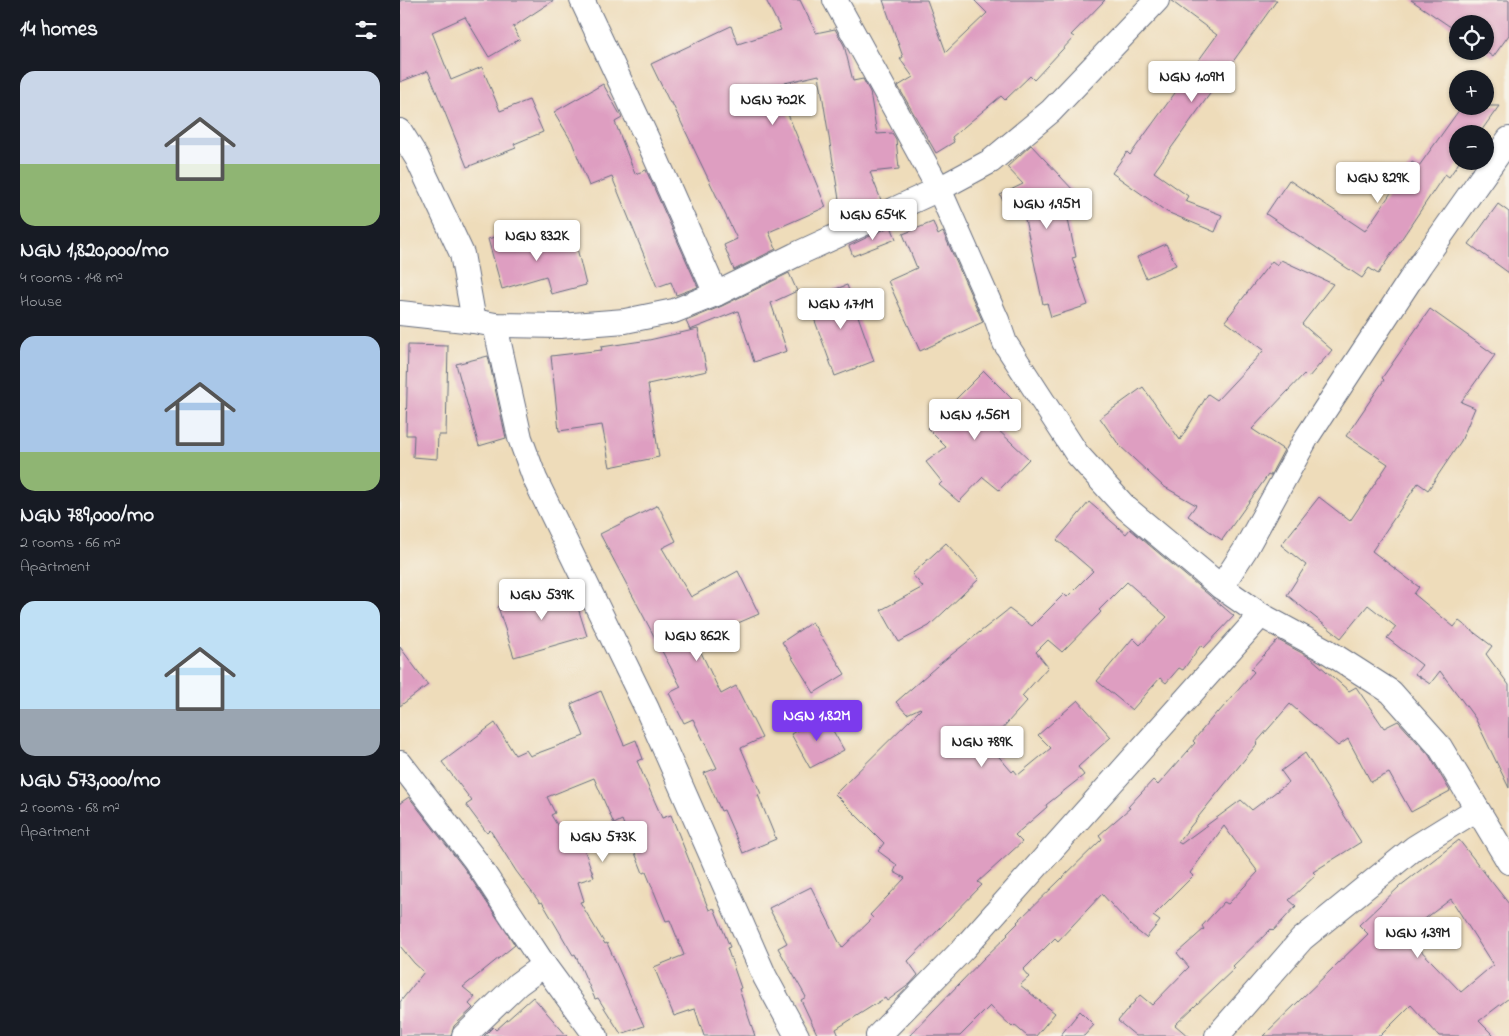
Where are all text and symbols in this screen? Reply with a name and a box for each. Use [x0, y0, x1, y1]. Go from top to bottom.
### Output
text: 14 homes [20, 15, 98, 45]
map controls [1449, 15, 1494, 170]
button: locate [1449, 15, 1494, 60]
icon: filters [352, 16, 380, 44]
pin: NGN 1.09M [1135, 61, 1249, 103]
text: NGN 1.09M [1159, 65, 1225, 89]
button: + [1449, 70, 1494, 115]
pin: NGN 702K [721, 84, 825, 126]
text: NGN 702K [741, 88, 805, 112]
icon: home [155, 104, 245, 194]
button: − [1449, 125, 1494, 170]
pin: NGN 829K [1326, 162, 1430, 204]
text: NGN 829K [1347, 166, 1409, 190]
pin: NGN 1.95M [990, 188, 1104, 230]
text: NGN 1.95M [1013, 192, 1081, 216]
pin: NGN 654K [821, 198, 925, 241]
text: NGN 654K [840, 203, 906, 227]
pin: NGN 832K [485, 220, 589, 262]
text: NGN 832K [505, 224, 569, 248]
text: NGN 1,820,000/mo [20, 236, 169, 266]
text: 4 rooms · 148 m² [20, 266, 123, 290]
pin: NGN 1.71M [784, 288, 898, 330]
text: House [20, 290, 62, 314]
text: NGN 1.71M [808, 292, 874, 316]
icon: home [155, 369, 245, 459]
pin: NGN 1.56M [918, 398, 1032, 441]
text: NGN 1.56M [940, 403, 1010, 427]
text: NGN 789,000/mo [20, 501, 154, 531]
text: 2 rooms · 66 m² [20, 531, 121, 555]
text: Apartment [20, 555, 90, 579]
pin: NGN 539K [490, 578, 594, 621]
text: NGN 539K [510, 583, 574, 607]
pin: NGN 862K [645, 620, 749, 662]
text: NGN 862K [665, 624, 729, 648]
icon: home [155, 634, 245, 724]
pin: NGN 1.82M [760, 700, 874, 742]
text: NGN 1.82M [783, 704, 851, 728]
pin: NGN 789K [930, 726, 1034, 768]
text: NGN 789K [952, 730, 1012, 754]
text: NGN 573,000/mo [20, 766, 161, 796]
text: 2 rooms · 68 m² [20, 796, 120, 820]
text: Apartment [20, 820, 90, 844]
pin: NGN 573K [551, 820, 655, 863]
text: NGN 573K [570, 825, 636, 849]
pin: NGN 1.39M [1361, 916, 1475, 959]
text: NGN 1.39M [1385, 921, 1451, 945]

